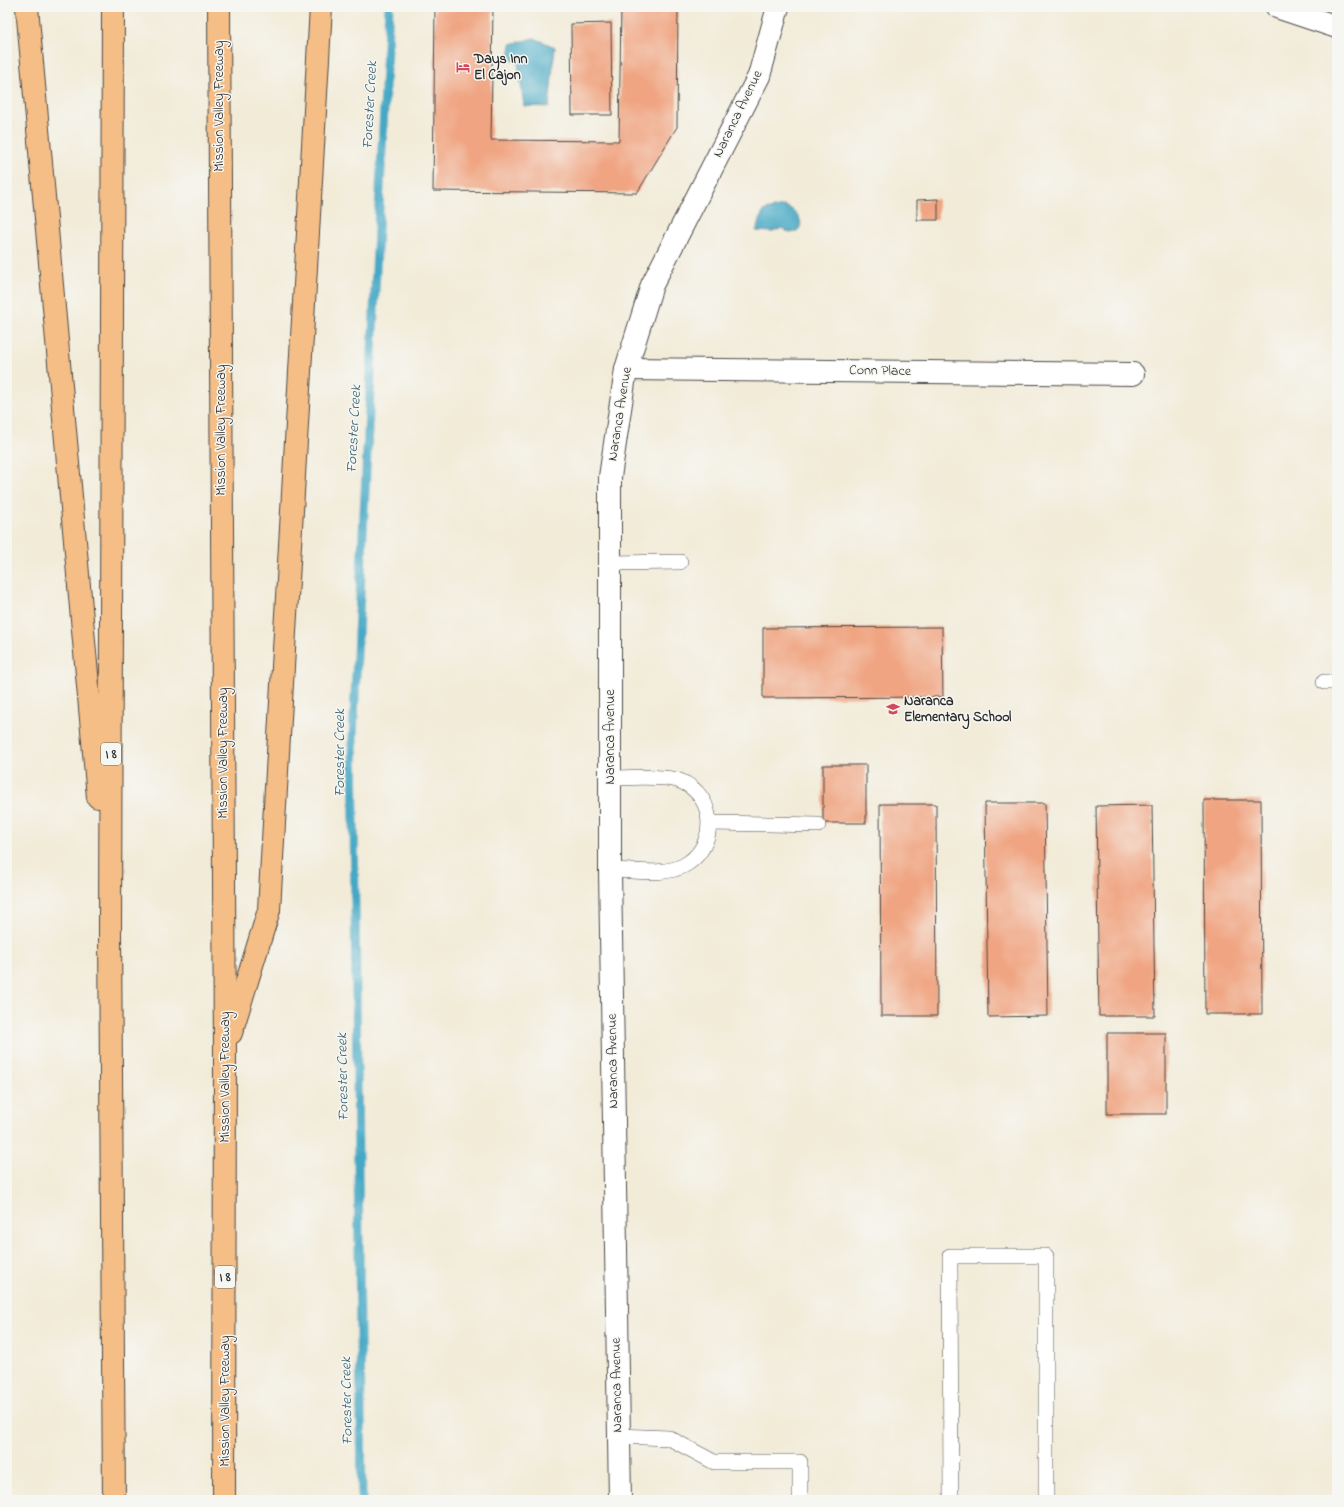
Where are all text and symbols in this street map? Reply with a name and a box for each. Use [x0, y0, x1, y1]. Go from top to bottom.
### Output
street label: Mission Valley Freeway [209, 40, 231, 172]
place label: Days Inn El Cajon [473, 49, 527, 86]
water label: Forester Creek [357, 59, 383, 150]
hotel icon: Days Inn El Cajon [455, 59, 471, 75]
street label: Naranca Avenue [708, 66, 769, 161]
street label: Conn Place [849, 360, 912, 382]
street label: Mission Valley Freeway [211, 364, 233, 496]
street label: Naranca Avenue [602, 365, 638, 463]
water label: Forester Creek [341, 383, 367, 474]
street label: Mission Valley Freeway [213, 687, 235, 819]
street label: Naranca Avenue [600, 689, 621, 784]
place label: Naranca Elementary School [904, 691, 1012, 730]
school or university icon: Naranca Elementary School [885, 701, 901, 717]
water label: Forester Creek [329, 707, 351, 797]
road number: I 8 [101, 743, 121, 765]
street label: Mission Valley Freeway [215, 1011, 237, 1143]
street label: Naranca Avenue [602, 1013, 624, 1109]
water label: Forester Creek [331, 1031, 355, 1121]
road number: I 8 [215, 1266, 235, 1288]
street label: Mission Valley Freeway [215, 1335, 237, 1467]
street label: Naranca Avenue [606, 1337, 628, 1433]
water label: Forester Creek [335, 1355, 359, 1445]

